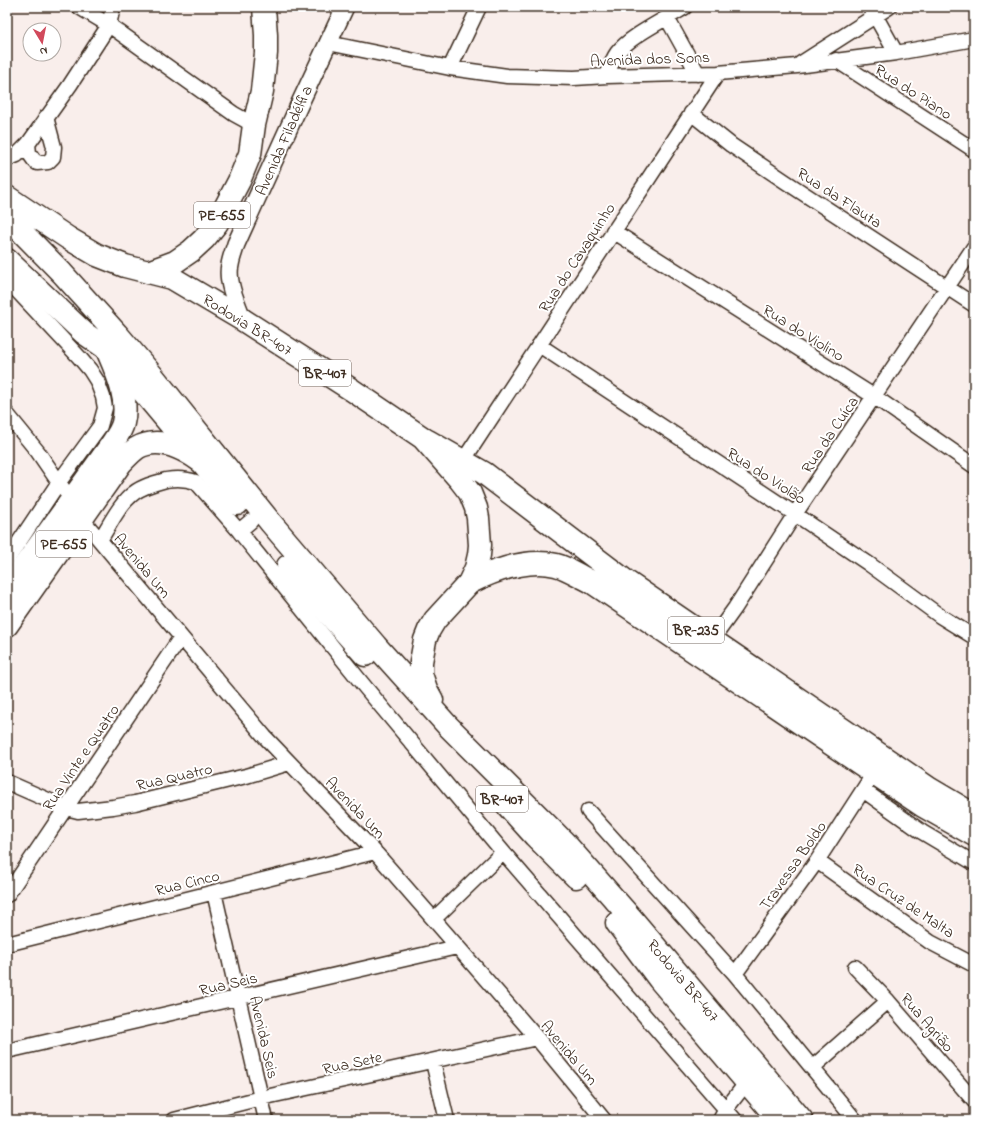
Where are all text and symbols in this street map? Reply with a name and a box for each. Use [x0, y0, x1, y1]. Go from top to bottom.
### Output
north arrow [22, 22, 62, 62]
text: N [39, 42, 49, 59]
street label: Avenida dos Sons [590, 46, 711, 74]
street label: Rua do Piano [869, 59, 956, 127]
street label: Avenida Filadélfia [250, 82, 320, 200]
street label: Rua da Flauta [792, 162, 886, 235]
street label: Rua do Cavaquinho [533, 198, 622, 318]
road number: PE-655 [194, 202, 250, 228]
street label: Rodovia BR-407 [197, 289, 297, 363]
street label: Rua do Violino [757, 299, 849, 368]
road number: BR-407 [299, 360, 351, 386]
street label: Rua da Cuíca [796, 392, 865, 479]
street label: Rua do Violão [722, 442, 810, 511]
street label: Avenida Um [107, 528, 176, 604]
road number: PE-655 [36, 531, 92, 557]
road number: BR-235 [668, 617, 724, 643]
street label: Rua Vinte e Quatro [37, 700, 126, 816]
street label: Rua Quatro [134, 758, 215, 798]
street label: Avenida Um [319, 772, 390, 845]
road number: BR-407 [476, 786, 528, 812]
street label: Travessa Boldo [754, 817, 833, 916]
street label: Rua Cruz de Malta [847, 858, 959, 945]
street label: Rua Cinco [153, 864, 222, 904]
street label: Rodovia BR-407 [641, 935, 725, 1028]
street label: Rua Seis [197, 967, 260, 1003]
street label: Rua Agrião [894, 988, 959, 1058]
street label: Avenida Seis [242, 994, 284, 1081]
street label: Avenida Um [534, 1015, 603, 1091]
street label: Rua Sete [320, 1046, 385, 1082]

